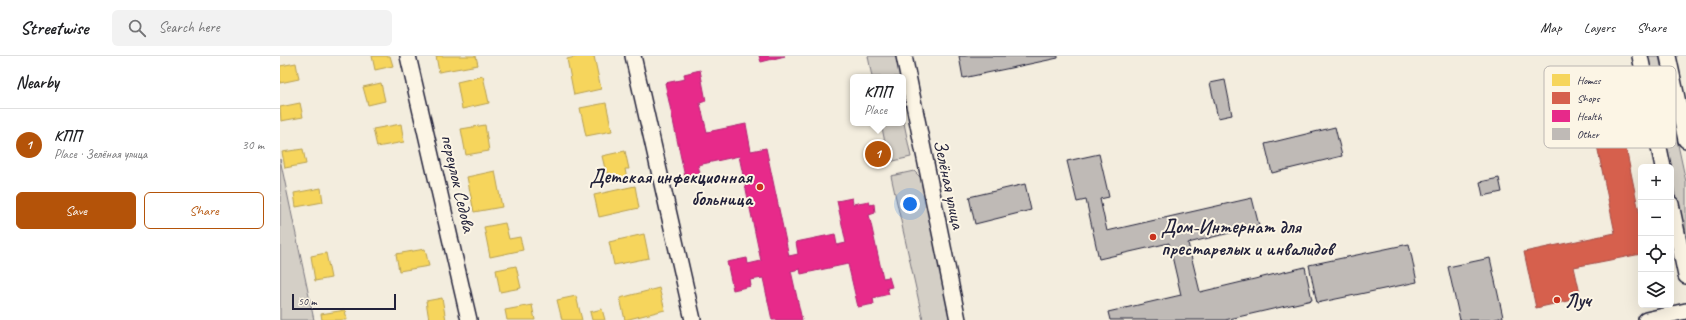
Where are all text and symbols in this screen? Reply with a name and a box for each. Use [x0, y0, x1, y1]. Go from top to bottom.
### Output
search box [112, 10, 392, 46]
text: Streetwise [20, 16, 88, 40]
icon: search [126, 17, 148, 39]
text: Search here [158, 18, 220, 37]
text: Map [1540, 19, 1562, 36]
text: Layers [1584, 19, 1615, 36]
text: Share [1637, 19, 1666, 36]
legend [1544, 66, 1676, 148]
text: Nearby [16, 72, 59, 93]
text: Homes [1577, 73, 1602, 87]
popup [850, 74, 906, 126]
text: КПП [864, 83, 892, 102]
text: Shops [1577, 91, 1601, 105]
text: Place [864, 102, 887, 118]
text: Health [1577, 109, 1603, 123]
text: КПП [54, 127, 82, 146]
text: Other [1577, 127, 1600, 141]
street label: переулок Седова [435, 132, 481, 236]
text: 1 [26, 137, 32, 153]
text: 30 m [242, 137, 264, 153]
street label: Зелёная улица [928, 138, 970, 232]
pin: 1 [865, 139, 891, 169]
text: Place · Зелёная улица [54, 146, 147, 162]
map controls [1638, 164, 1674, 308]
button: + [1638, 164, 1674, 200]
place label: Детская инфекционная больница [589, 165, 754, 211]
marker: Детская инфекционная больница [755, 182, 765, 192]
button: Save [16, 192, 136, 229]
button: Share [144, 192, 264, 229]
your location [900, 194, 920, 214]
button: − [1638, 200, 1674, 236]
place label: Дом-Интернат для престарелых и инвалидов [1161, 215, 1337, 261]
marker: Дом-Интернат для престарелых и инвалидов [1148, 232, 1158, 242]
button: locate [1638, 236, 1674, 272]
button: layers [1638, 272, 1674, 308]
place label: Луч [1565, 289, 1593, 313]
scale bar [292, 292, 396, 311]
text: 50 m [298, 294, 317, 308]
marker: Луч [1552, 295, 1562, 305]

